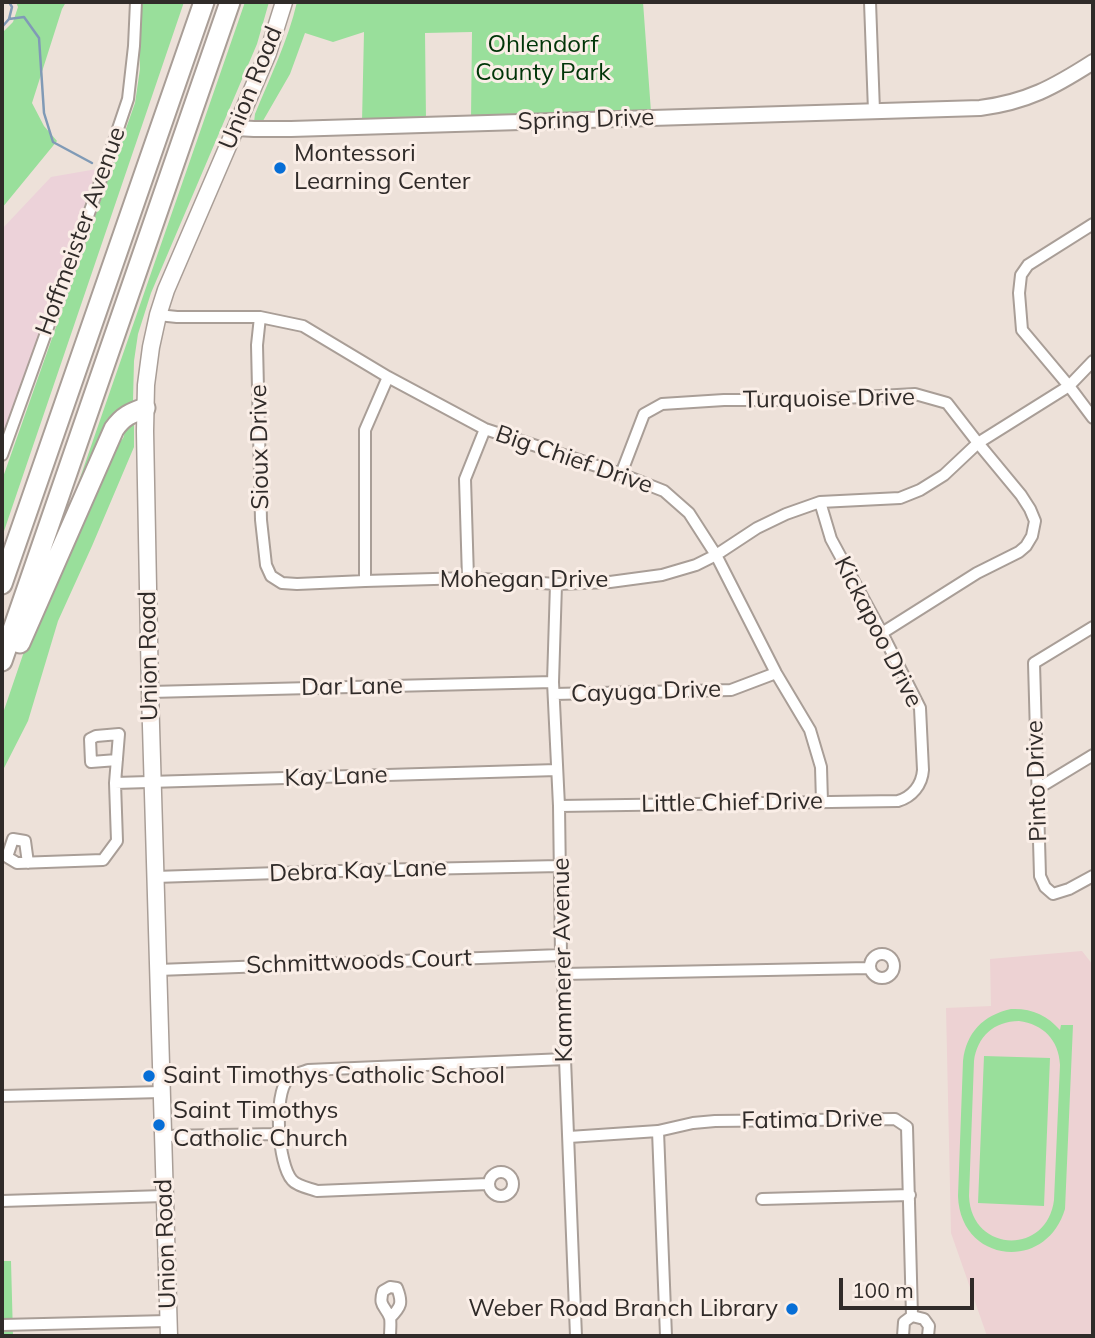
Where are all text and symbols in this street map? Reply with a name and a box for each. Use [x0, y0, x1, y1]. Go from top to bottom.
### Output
street label: Union Road [213, 22, 289, 154]
park label: Ohlendorf County Park [475, 31, 611, 87]
street label: Spring Drive [517, 103, 655, 137]
street label: Hoffmeister Avenue [30, 123, 132, 339]
place label: Montessori Learning Center [294, 140, 470, 196]
marker: Montessori Learning Center [272, 160, 288, 176]
street label: Turquoise Drive [743, 383, 915, 415]
street label: Sioux Drive [245, 384, 275, 510]
street label: Big Chief Drive [492, 420, 656, 500]
street label: Kickapoo Drive [828, 552, 928, 712]
street label: Mohegan Drive [440, 566, 608, 594]
street label: Union Road [133, 591, 165, 721]
street label: Dar Lane [301, 672, 403, 702]
street label: Cayuga Drive [571, 675, 721, 709]
street label: Pinto Drive [1020, 720, 1054, 842]
street label: Kay Lane [284, 761, 388, 793]
street label: Little Chief Drive [641, 787, 823, 819]
street label: Debra Kay Lane [269, 854, 447, 888]
street label: Kammerer Avenue [547, 857, 579, 1063]
street label: Schmittwoods Court [246, 944, 472, 980]
place label: Saint Timothys Catholic School [163, 1062, 505, 1090]
marker: Saint Timothys Catholic School [141, 1068, 157, 1084]
place label: Saint Timothys Catholic Church [173, 1097, 348, 1153]
street label: Fatima Drive [741, 1104, 883, 1136]
marker: Saint Timothys Catholic Church [151, 1117, 167, 1133]
street label: Union Road [149, 1178, 183, 1310]
scale bar [843, 1264, 978, 1308]
text: 100 m [852, 1277, 914, 1303]
place label: Weber Road Branch Library [468, 1295, 778, 1323]
marker: Weber Road Branch Library [784, 1301, 800, 1317]

